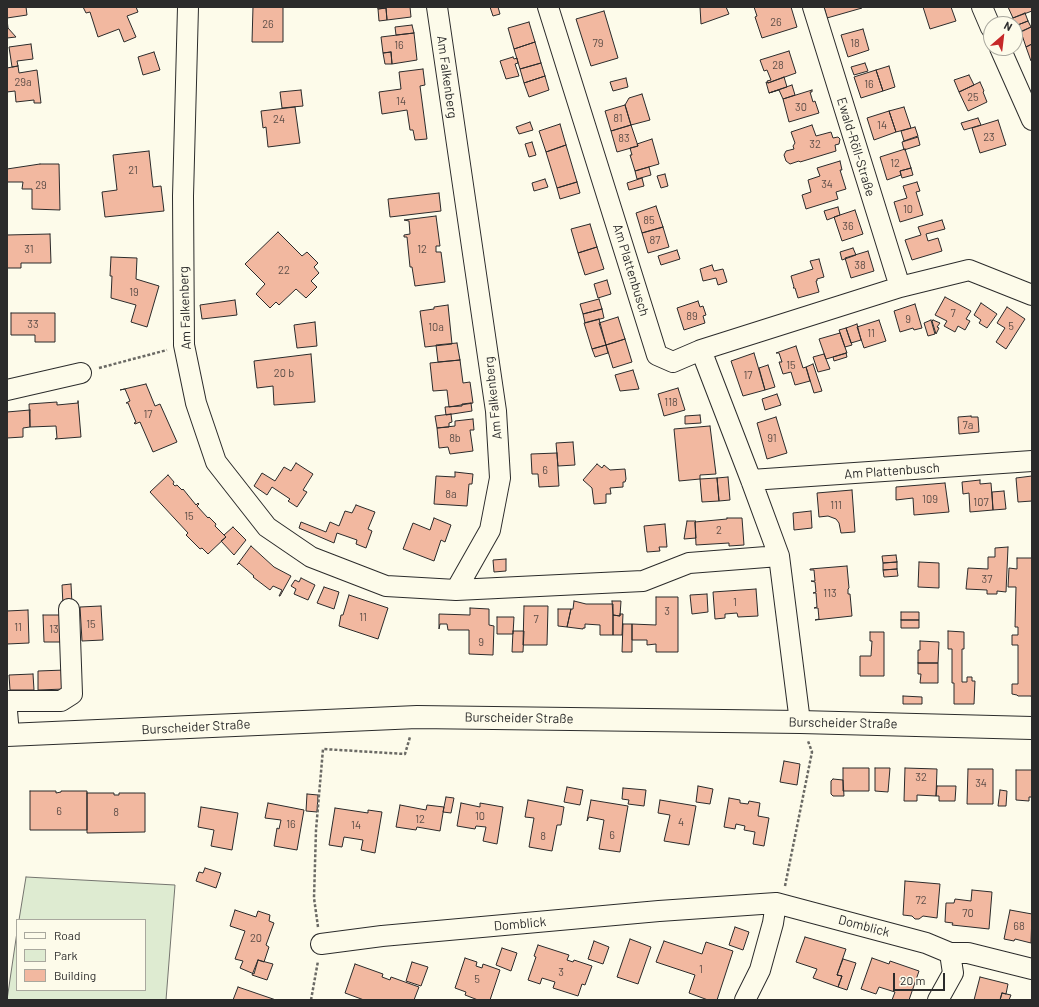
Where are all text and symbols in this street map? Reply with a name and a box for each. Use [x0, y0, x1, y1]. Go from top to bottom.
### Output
house number: 26 [770, 15, 782, 29]
north arrow [983, 16, 1023, 56]
house number: 26 [262, 17, 274, 31]
text: N [1002, 18, 1015, 33]
street label: Am Falkenberg [433, 35, 461, 119]
house number: 79 [593, 36, 603, 50]
house number: 18 [850, 36, 860, 50]
house number: 16 [394, 38, 404, 52]
house number: 28 [772, 58, 784, 72]
house number: 29a [14, 75, 32, 89]
house number: 16 [864, 77, 874, 91]
house number: 25 [967, 90, 979, 104]
house number: 14 [396, 94, 406, 108]
street label: Ewald-Röll-Straße [834, 96, 878, 198]
house number: 30 [795, 100, 807, 114]
house number: 81 [613, 111, 623, 125]
house number: 24 [273, 112, 285, 126]
house number: 14 [877, 118, 887, 132]
house number: 23 [983, 130, 995, 144]
house number: 83 [618, 131, 630, 145]
house number: 32 [809, 137, 821, 151]
house number: 12 [890, 156, 900, 170]
house number: 21 [128, 163, 138, 177]
house number: 34 [821, 177, 833, 191]
house number: 29 [35, 178, 47, 192]
house number: 10 [903, 202, 913, 216]
house number: 85 [643, 213, 655, 227]
house number: 36 [842, 219, 854, 233]
street label: Am Plattenbusch [610, 222, 652, 318]
house number: 87 [650, 233, 660, 247]
house number: 31 [24, 242, 34, 256]
house number: 12 [417, 242, 427, 256]
house number: 38 [854, 258, 866, 272]
house number: 22 [278, 263, 290, 277]
street label: Am Falkenberg [176, 266, 194, 350]
house number: 19 [129, 285, 139, 299]
house number: 7 [950, 306, 956, 320]
house number: 89 [686, 309, 698, 323]
house number: 9 [905, 312, 911, 326]
house number: 33 [27, 317, 39, 331]
house number: 5 [1008, 319, 1014, 333]
house number: 10a [428, 320, 444, 334]
house number: 11 [867, 326, 875, 340]
street label: Am Falkenberg [481, 356, 505, 440]
house number: 15 [786, 358, 796, 372]
house number: 20 b [274, 366, 294, 380]
house number: 17 [743, 368, 753, 382]
house number: 118 [664, 395, 678, 409]
house number: 17 [143, 407, 153, 421]
house number: 7a [963, 418, 973, 432]
house number: 8b [449, 431, 461, 445]
house number: 91 [767, 431, 777, 445]
street label: Am Plattenbusch [844, 460, 940, 482]
house number: 6 [542, 463, 548, 477]
house number: 8a [445, 487, 457, 501]
house number: 109 [922, 492, 938, 506]
house number: 107 [973, 495, 989, 509]
house number: 111 [830, 498, 842, 512]
house number: 15 [184, 509, 194, 523]
house number: 2 [716, 523, 722, 537]
house number: 37 [982, 572, 992, 586]
house number: 113 [823, 586, 837, 600]
house number: 1 [733, 595, 737, 609]
house number: 3 [664, 604, 670, 618]
house number: 11 [359, 610, 367, 624]
house number: 7 [533, 612, 539, 626]
house number: 15 [86, 617, 96, 631]
house number: 11 [14, 620, 22, 634]
house number: 13 [49, 622, 59, 636]
house number: 9 [478, 635, 484, 649]
street label: Burscheider Straße [464, 709, 574, 727]
street label: Burscheider Straße [788, 714, 898, 732]
street label: Burscheider Straße [141, 716, 251, 738]
house number: 32 [915, 770, 927, 784]
house number: 34 [975, 776, 987, 790]
house number: 6 [56, 804, 62, 818]
house number: 8 [113, 805, 119, 819]
house number: 10 [475, 809, 485, 823]
house number: 12 [415, 812, 425, 826]
house number: 4 [678, 815, 684, 829]
house number: 16 [286, 817, 296, 831]
house number: 14 [351, 818, 361, 832]
house number: 6 [609, 828, 615, 842]
house number: 8 [540, 829, 546, 843]
house number: 72 [915, 893, 927, 907]
house number: 70 [962, 906, 974, 920]
street label: Domblick [837, 912, 891, 940]
street label: Domblick [493, 914, 547, 934]
legend [16, 919, 146, 991]
house number: 68 [1013, 919, 1025, 933]
text: Road [54, 928, 81, 942]
house number: 20 [250, 931, 262, 945]
text: Park [54, 948, 78, 962]
house number: 1 [699, 962, 703, 976]
house number: 3 [558, 965, 564, 979]
scale bar [895, 965, 947, 991]
text: Building [54, 968, 96, 982]
house number: 5 [474, 972, 480, 986]
text: 20 m [900, 973, 926, 987]

